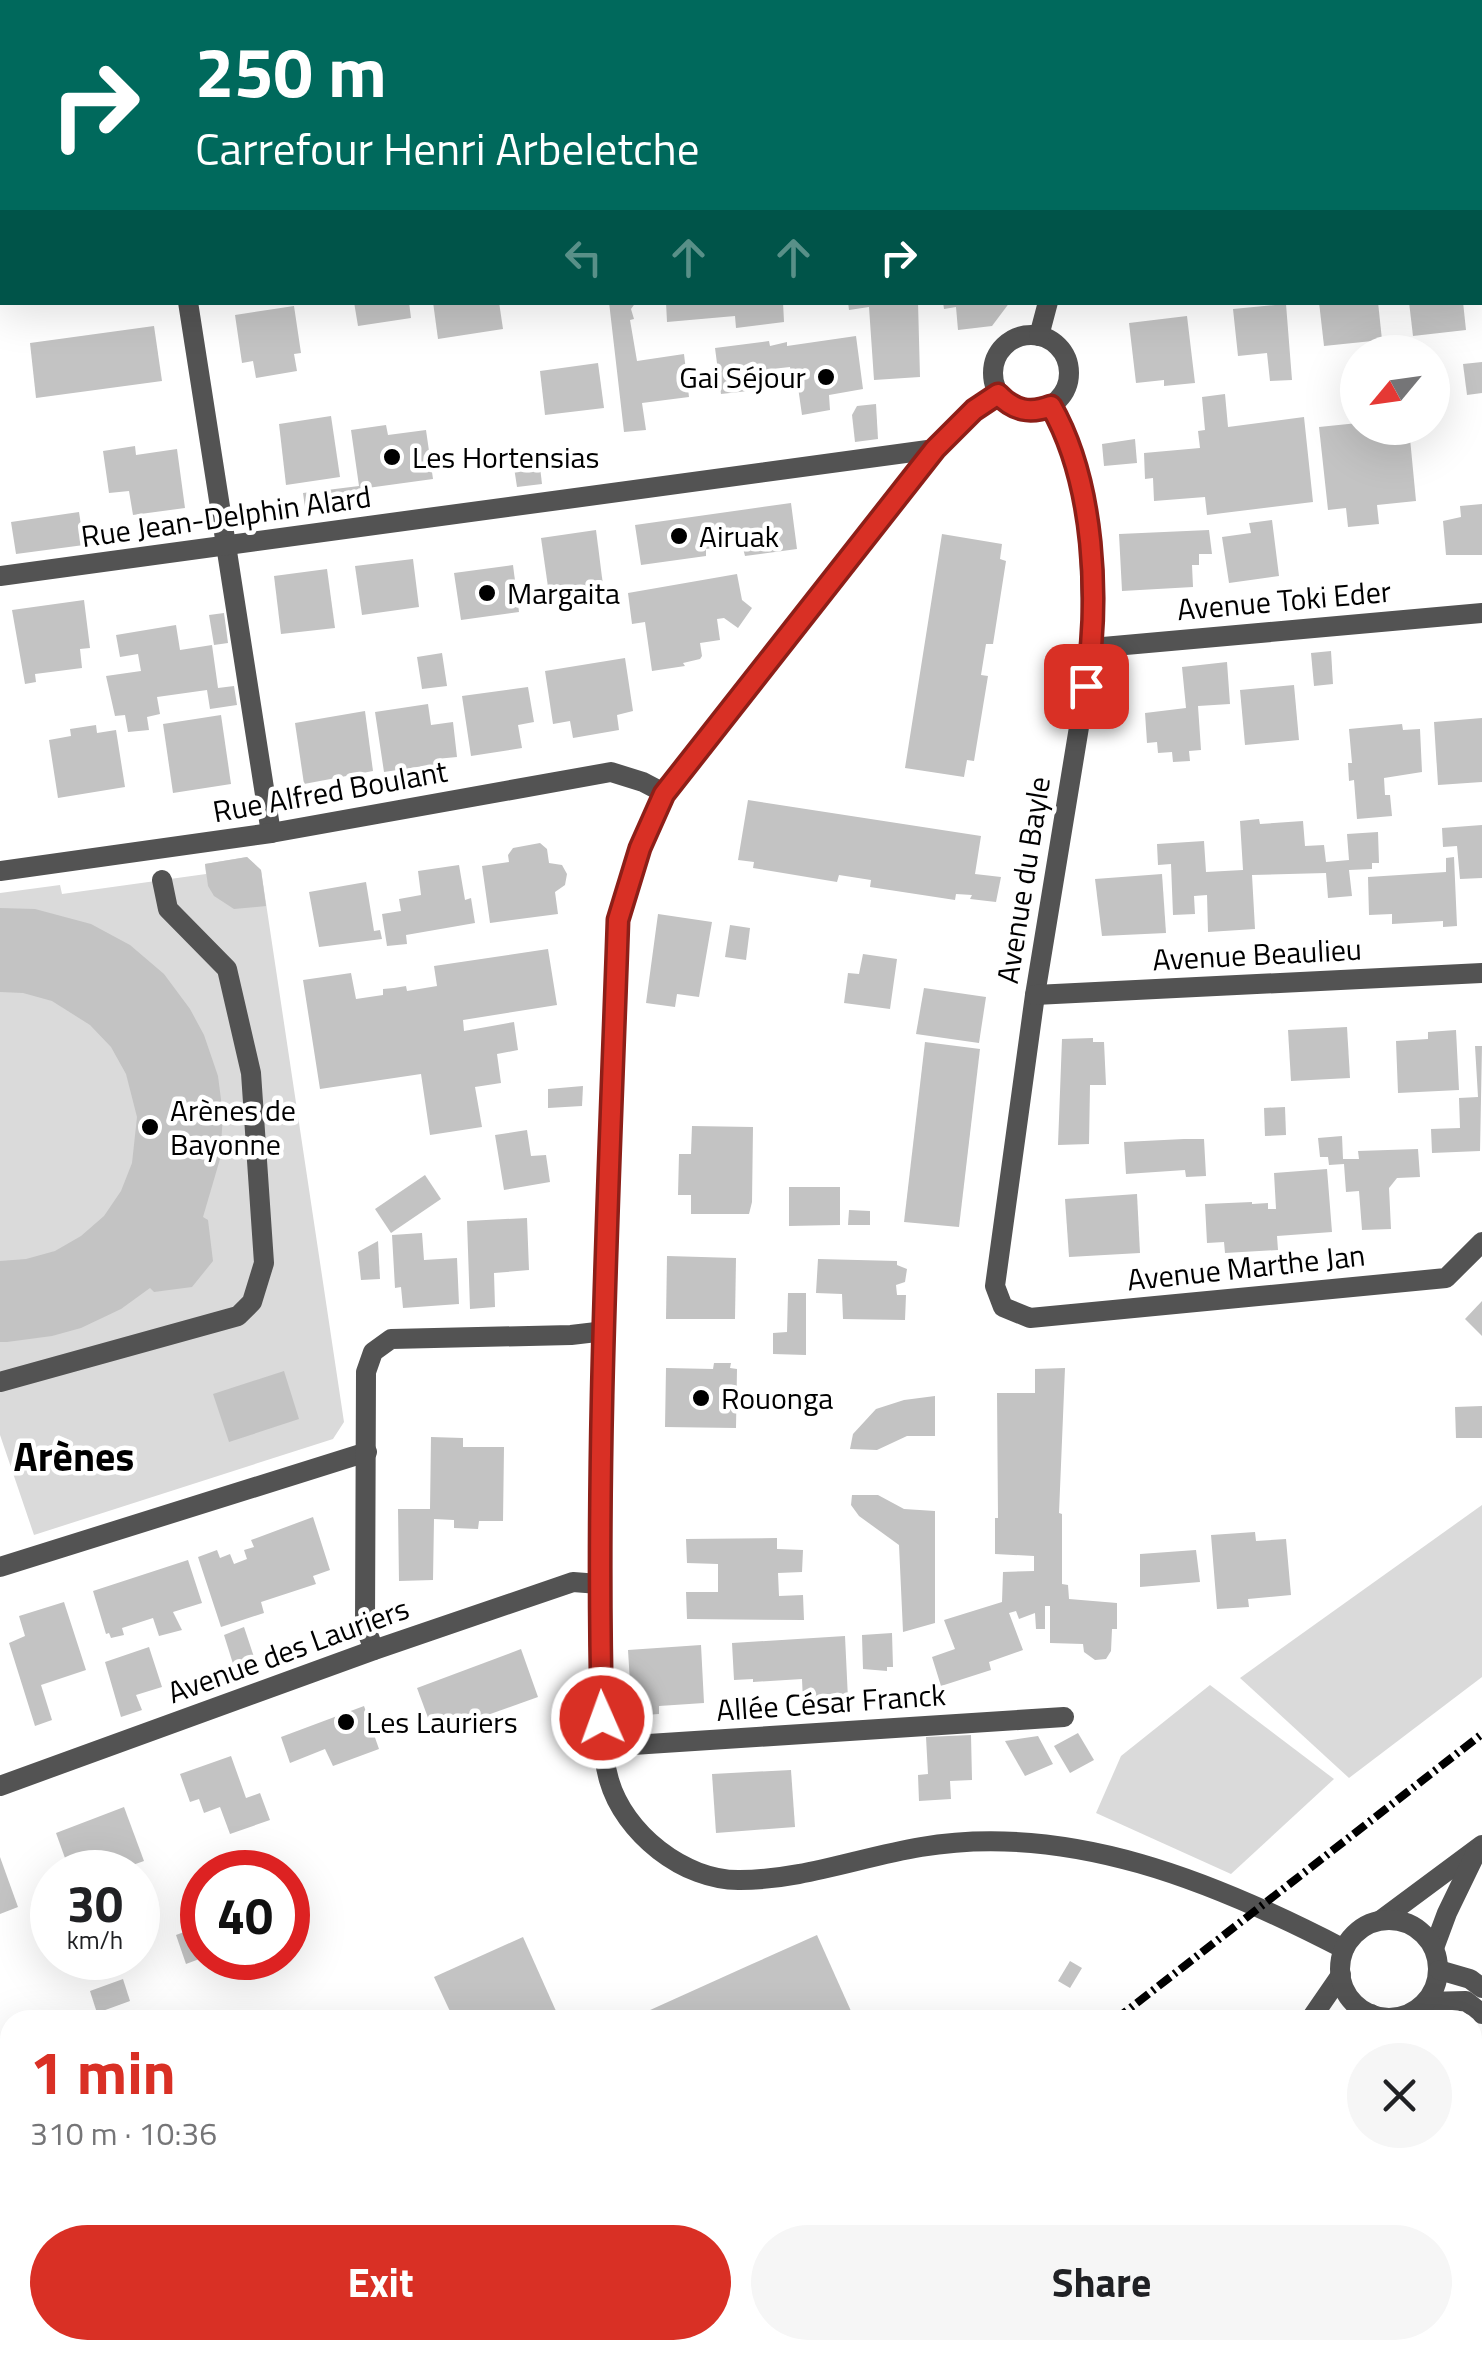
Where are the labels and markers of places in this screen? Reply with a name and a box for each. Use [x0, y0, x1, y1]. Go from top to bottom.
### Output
place label: Gai Séjour [679, 354, 806, 400]
marker: Gai Séjour [815, 366, 837, 388]
place label: Les Hortensias [412, 434, 600, 480]
marker: Les Hortensias [381, 446, 403, 468]
place label: Airuak [699, 513, 779, 559]
marker: Airuak [668, 525, 690, 547]
place label: Margaita [507, 570, 620, 616]
marker: Margaita [476, 582, 498, 604]
pin [1044, 644, 1129, 729]
place label: Arènes de Bayonne [170, 1087, 296, 1167]
marker: Arènes de Bayonne [139, 1116, 161, 1138]
place label: Rouonga [721, 1375, 833, 1421]
marker: Rouonga [690, 1387, 712, 1409]
place label: Les Lauriers [366, 1699, 518, 1745]
marker: Les Lauriers [335, 1711, 357, 1733]

